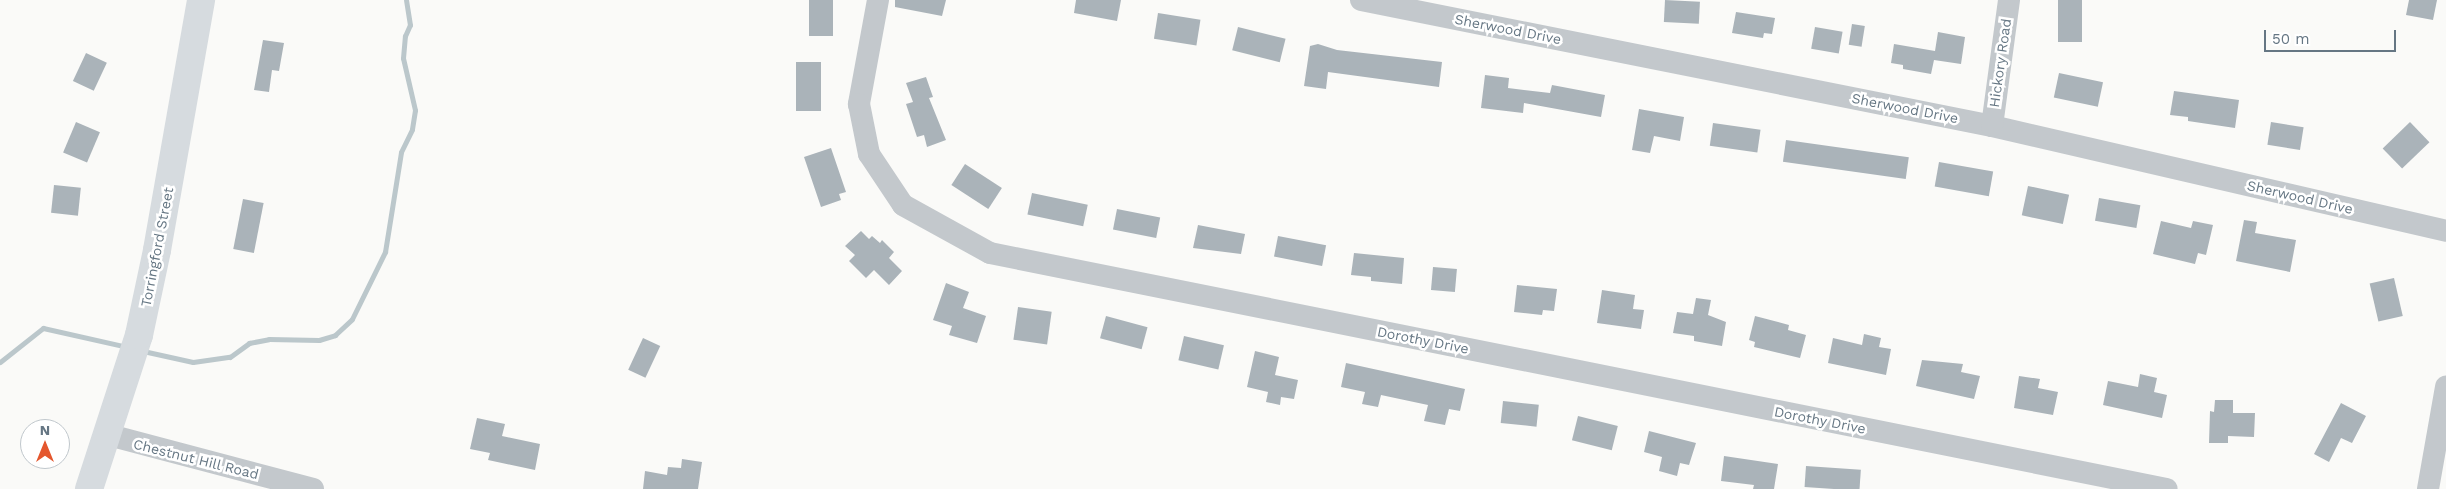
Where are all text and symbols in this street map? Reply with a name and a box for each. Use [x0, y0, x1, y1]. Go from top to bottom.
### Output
street label: Sherwood Drive [1453, 10, 1563, 48]
street label: Hickory Road [1985, 17, 2015, 109]
scale bar [2266, 20, 2398, 52]
text: 50 m [2272, 30, 2309, 48]
street label: Sherwood Drive [1850, 89, 1960, 127]
street label: Sherwood Drive [2245, 177, 2355, 217]
street label: Torringford Street [137, 186, 177, 308]
street label: Dorothy Drive [1376, 323, 1470, 357]
street label: Dorothy Drive [1773, 403, 1867, 437]
north arrow [20, 419, 70, 469]
text: N [40, 422, 50, 438]
street label: Chestnut Hill Road [131, 435, 261, 483]

